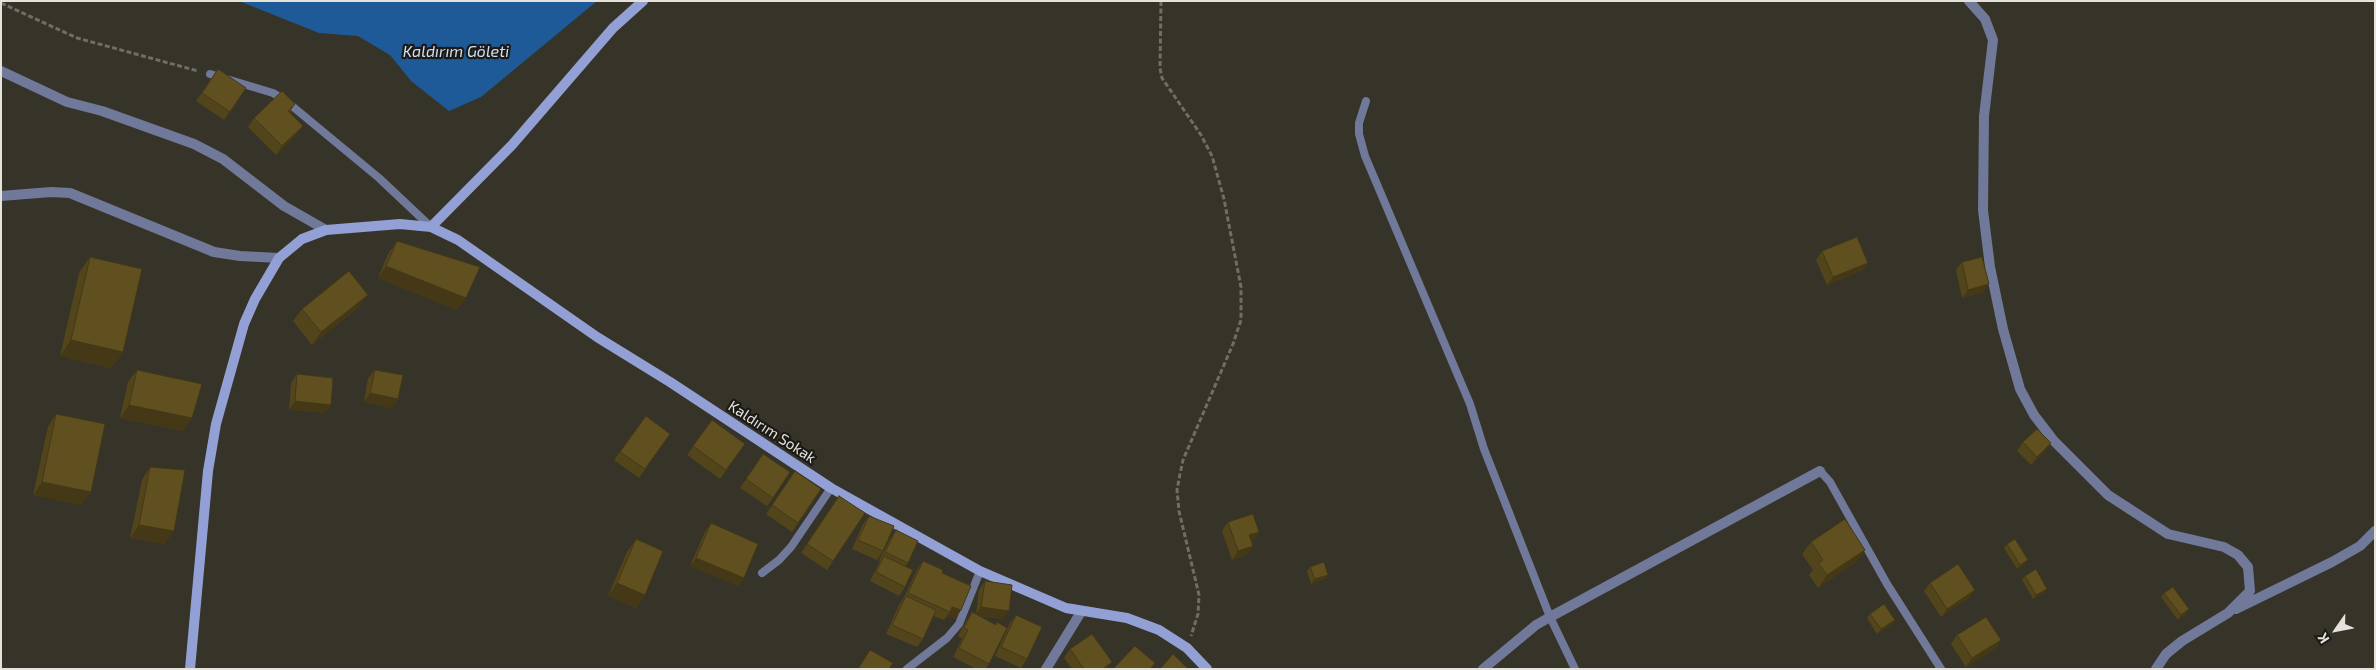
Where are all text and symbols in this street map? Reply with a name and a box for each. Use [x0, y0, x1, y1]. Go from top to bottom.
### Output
water label: Kaldırım Göleti [403, 42, 509, 62]
street label: Kaldırım Sokak [725, 397, 819, 467]
north arrow [2311, 605, 2361, 655]
text: K [2313, 630, 2333, 647]

